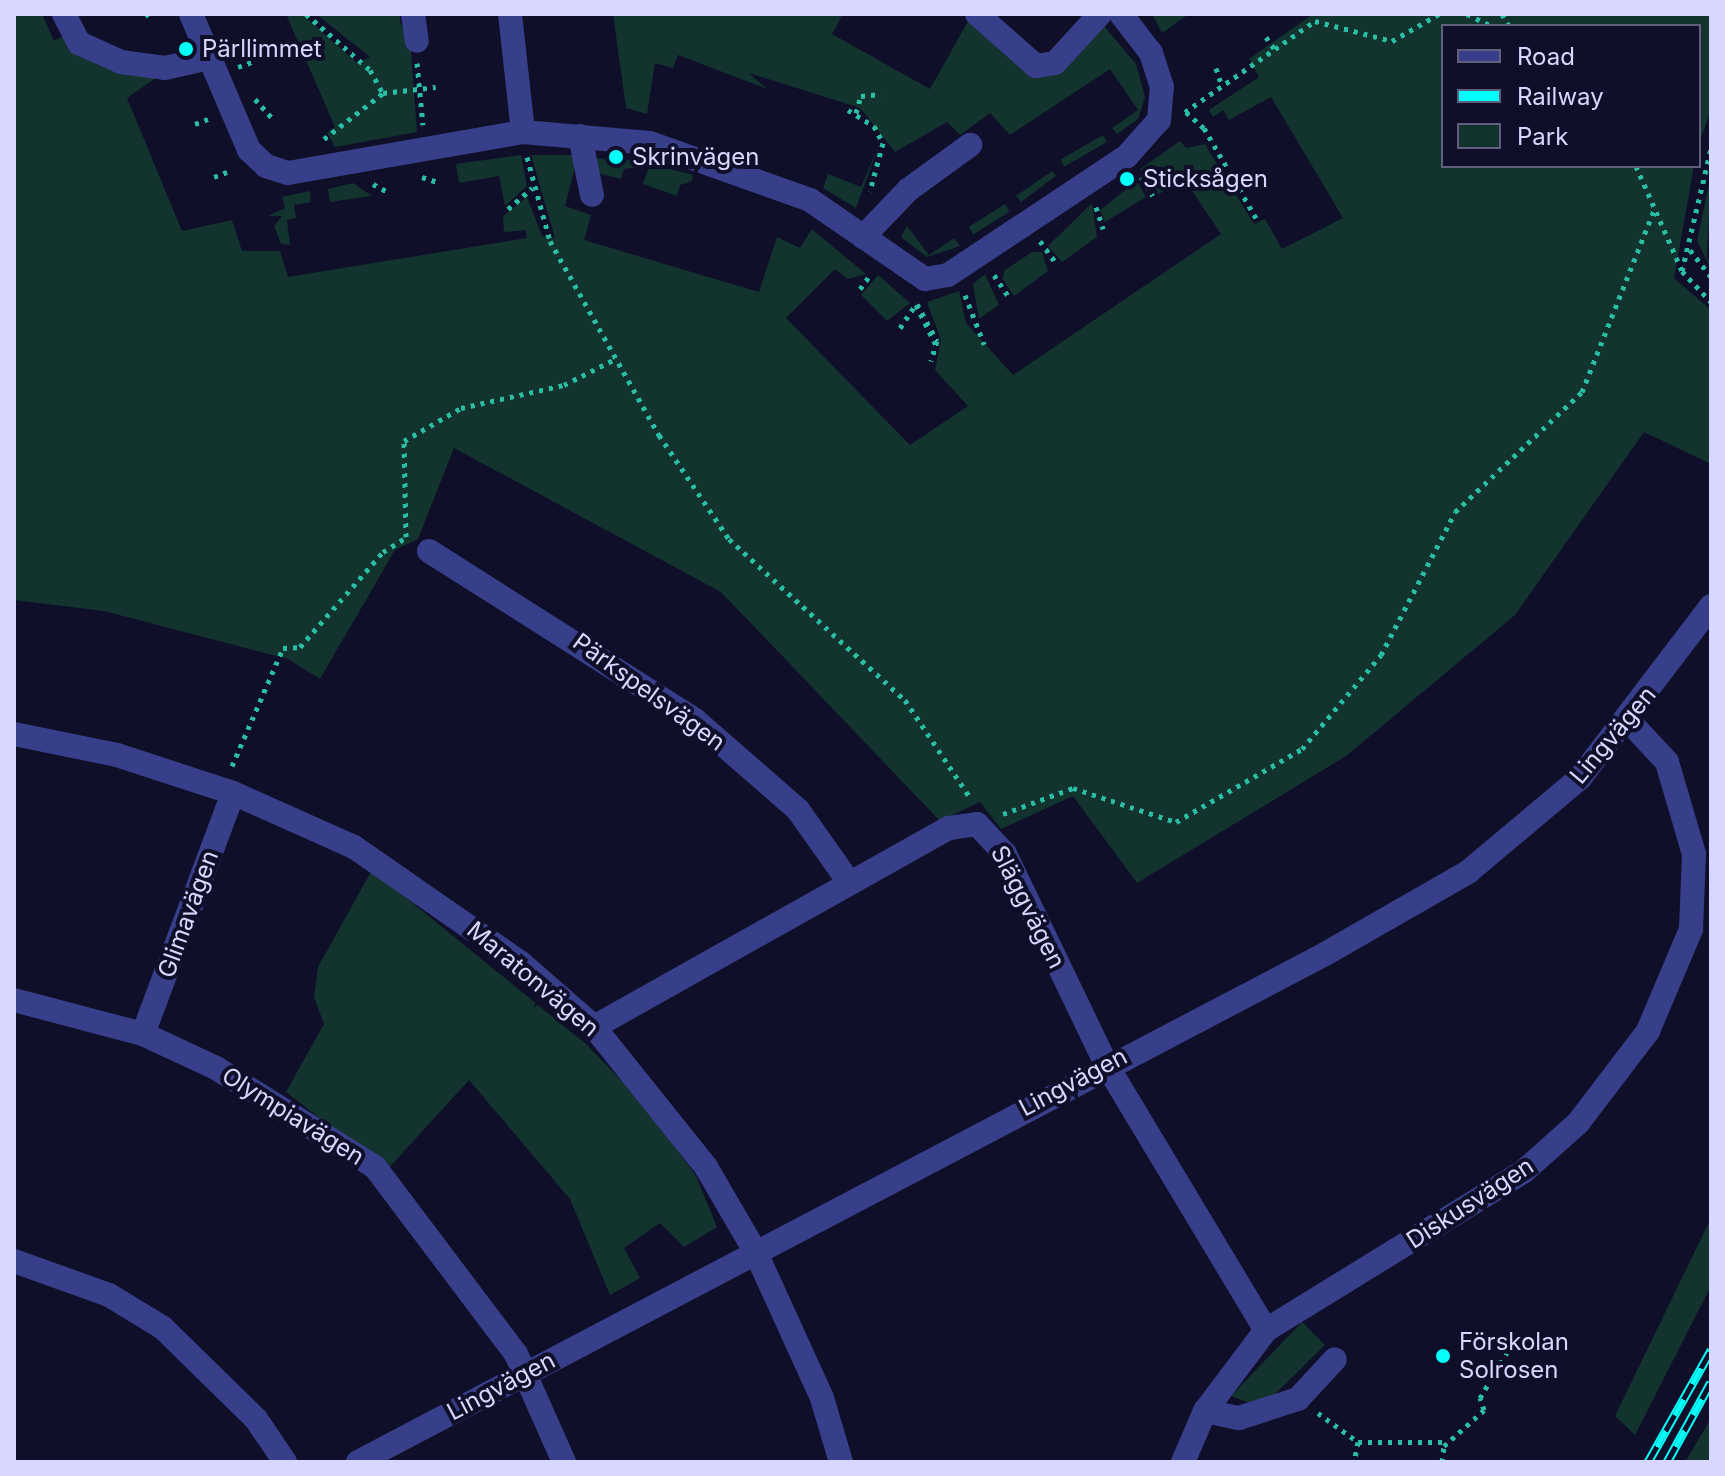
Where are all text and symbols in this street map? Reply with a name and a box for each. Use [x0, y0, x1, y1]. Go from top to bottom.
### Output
legend [1441, 24, 1701, 168]
place label: Pärllimmet [202, 35, 322, 63]
marker: Pärllimmet [177, 40, 195, 58]
text: Road [1517, 42, 1575, 71]
text: Railway [1517, 82, 1604, 111]
text: Park [1517, 122, 1568, 151]
place label: Skrinvägen [632, 143, 759, 171]
marker: Skrinvägen [607, 148, 625, 166]
place label: Sticksågen [1143, 165, 1268, 193]
marker: Sticksågen [1118, 170, 1136, 188]
street label: Pärkspelsvägen [567, 627, 731, 757]
street label: Lingvägen [1564, 681, 1662, 789]
street label: Släggvägen [985, 841, 1071, 973]
street label: Glimavägen [152, 846, 224, 982]
street label: Maratonvägen [461, 916, 605, 1042]
street label: Lingvägen [1014, 1042, 1132, 1122]
street label: Olympiavägen [217, 1061, 369, 1171]
street label: Diskusvägen [1401, 1151, 1539, 1255]
place label: Förskolan Solrosen [1459, 1328, 1569, 1384]
street label: Lingvägen [442, 1346, 560, 1426]
marker: Förskolan Solrosen [1434, 1347, 1452, 1365]

